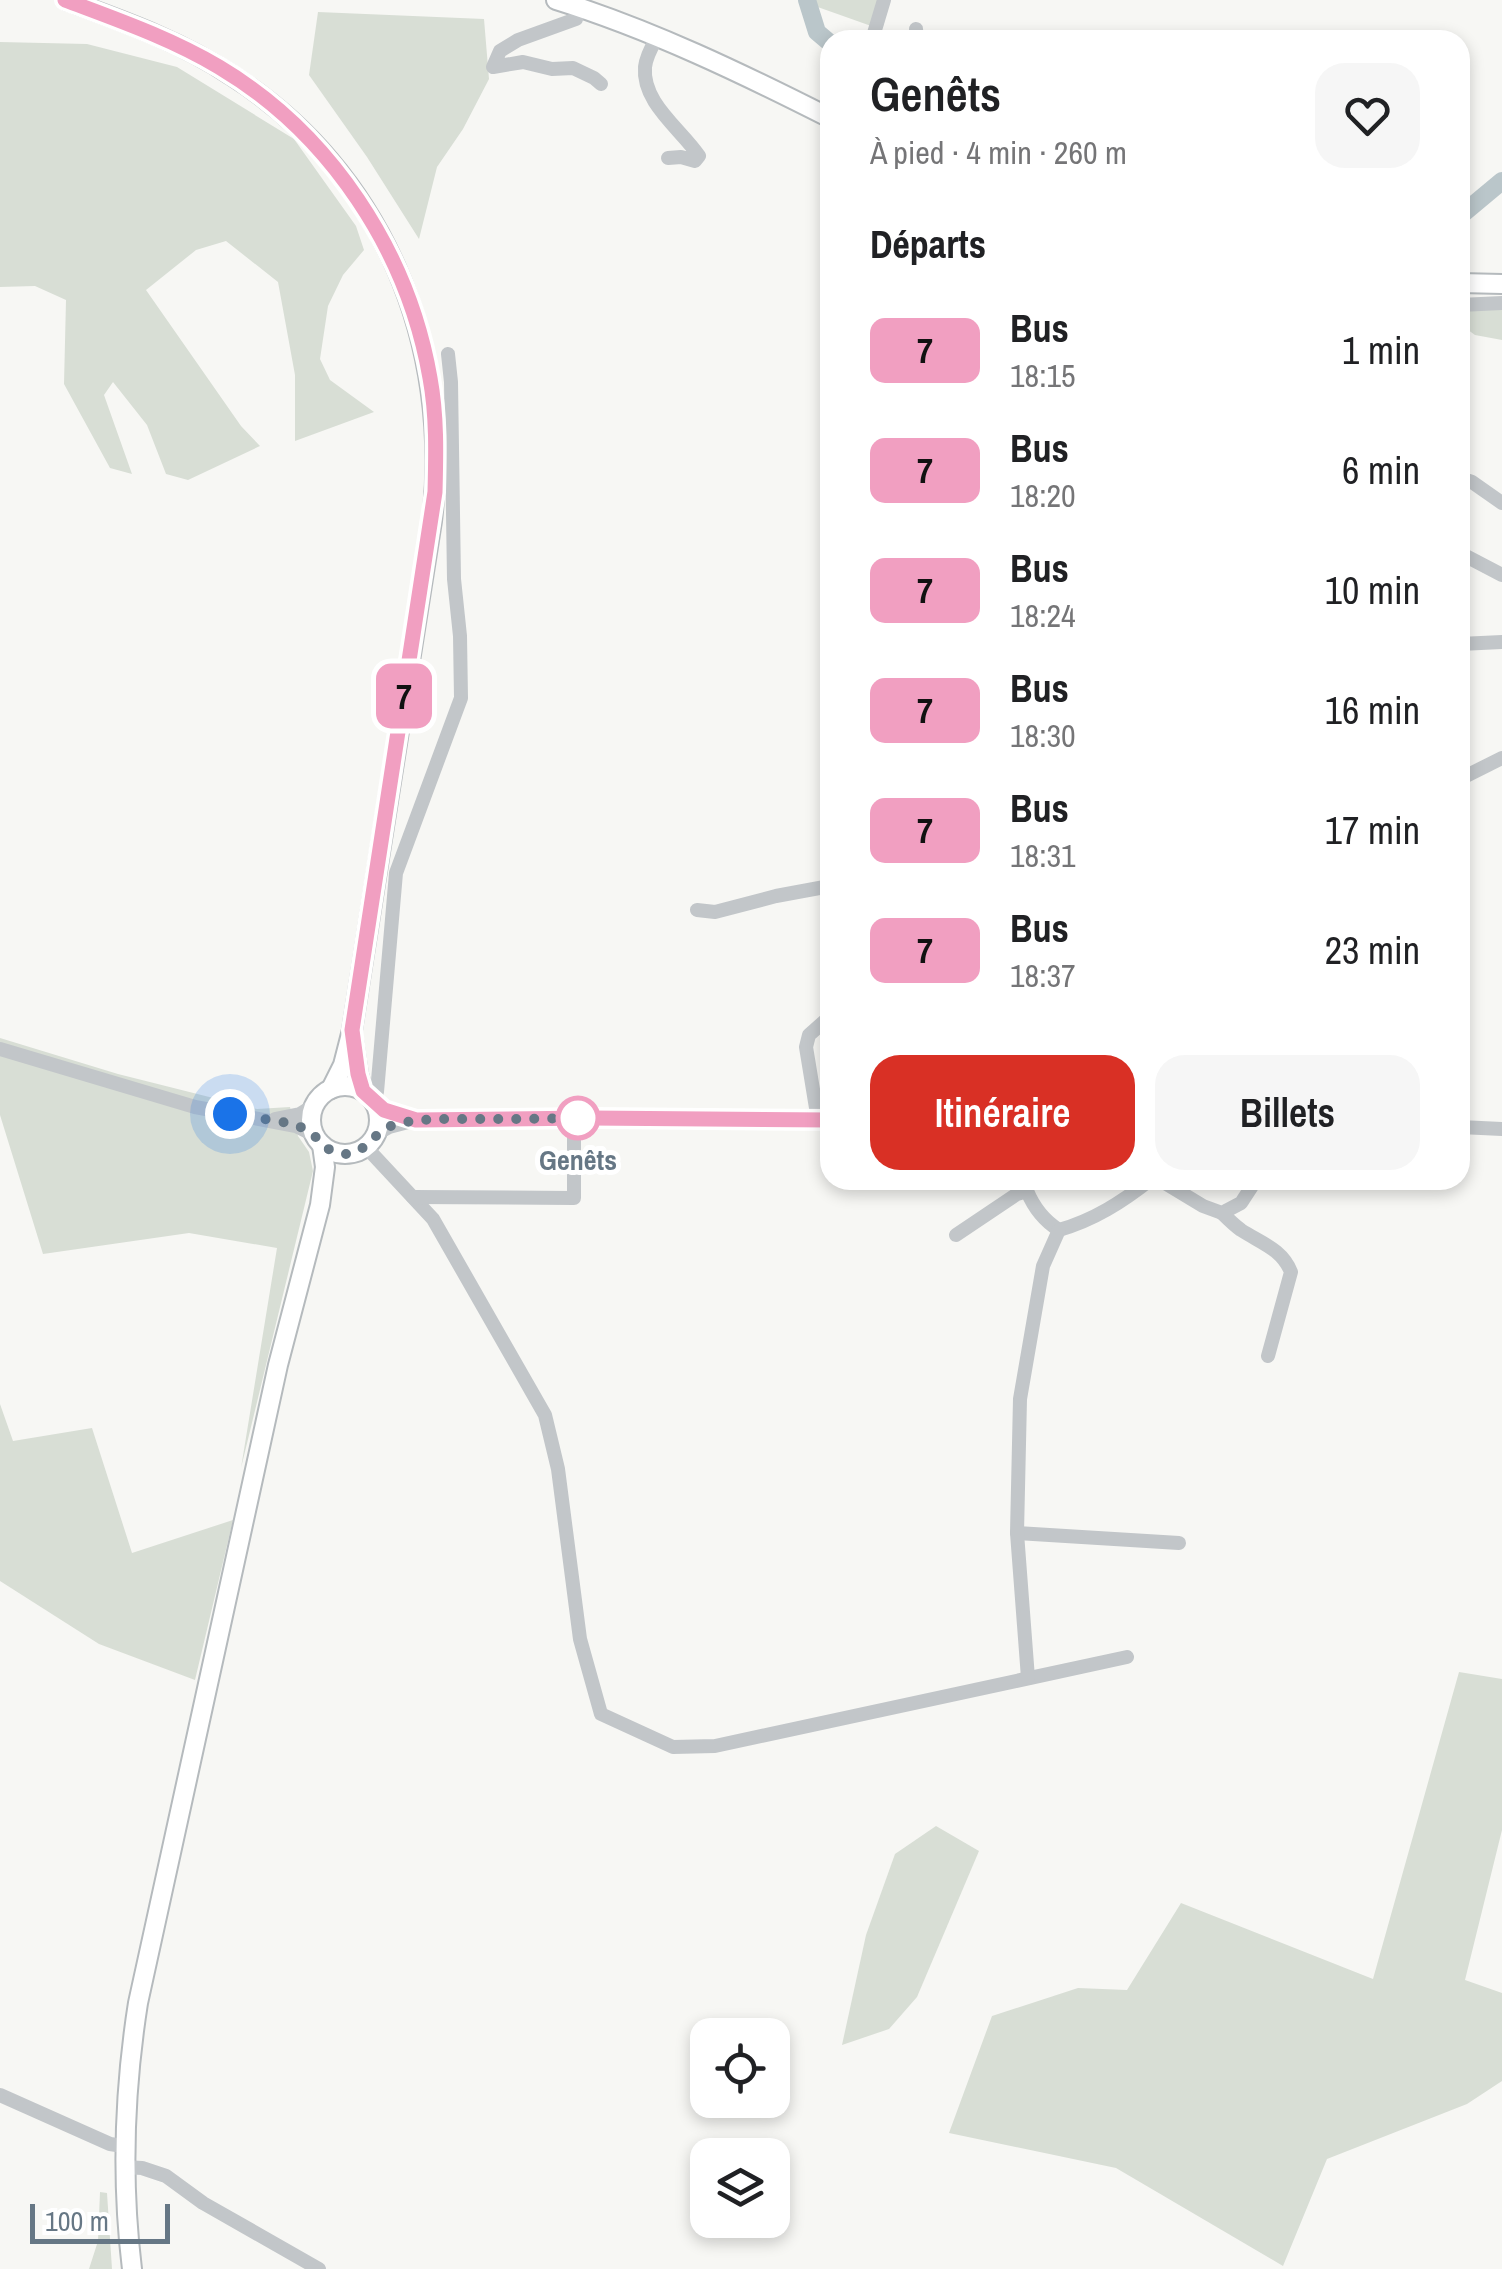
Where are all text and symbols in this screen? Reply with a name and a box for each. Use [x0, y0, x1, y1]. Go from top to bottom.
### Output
text: Genêts [870, 61, 1001, 126]
button: heart [1315, 63, 1420, 168]
text: À pied · 4 min · 260 m [870, 131, 1127, 174]
text: Départs [870, 219, 986, 270]
text: Bus [1010, 303, 1069, 354]
text: 1 min [1342, 325, 1420, 376]
text: 7 [917, 327, 933, 374]
text: 18:15 [1010, 354, 1076, 397]
text: Bus [1010, 423, 1069, 474]
text: 6 min [1342, 445, 1420, 496]
text: 7 [917, 447, 933, 494]
text: 18:20 [1010, 474, 1076, 517]
text: Bus [1010, 543, 1069, 594]
text: 10 min [1325, 565, 1420, 616]
text: 7 [917, 567, 933, 614]
text: 18:24 [1010, 594, 1076, 637]
text: Bus [1010, 663, 1069, 714]
line badge: 7 [372, 664, 436, 728]
text: 7 [396, 673, 412, 720]
text: 16 min [1325, 685, 1420, 736]
text: 7 [917, 687, 933, 734]
text: 18:30 [1010, 714, 1076, 757]
text: Bus [1010, 783, 1069, 834]
text: 17 min [1325, 805, 1420, 856]
text: 7 [917, 807, 933, 854]
text: 18:31 [1010, 834, 1076, 877]
text: Bus [1010, 903, 1069, 954]
text: 23 min [1325, 925, 1420, 976]
text: 7 [917, 927, 933, 974]
text: 18:37 [1010, 954, 1076, 997]
button: Itinéraire [870, 1055, 1135, 1170]
button: Billets [1155, 1055, 1420, 1170]
your location [205, 1089, 255, 1139]
marker: Genêts [557, 1097, 599, 1139]
place label: Genêts [539, 1141, 617, 1179]
map controls [690, 2018, 790, 2238]
button: locate [690, 2018, 790, 2118]
button: layers [690, 2138, 790, 2238]
scale bar [30, 2199, 170, 2244]
text: 100 m [45, 2202, 109, 2240]

